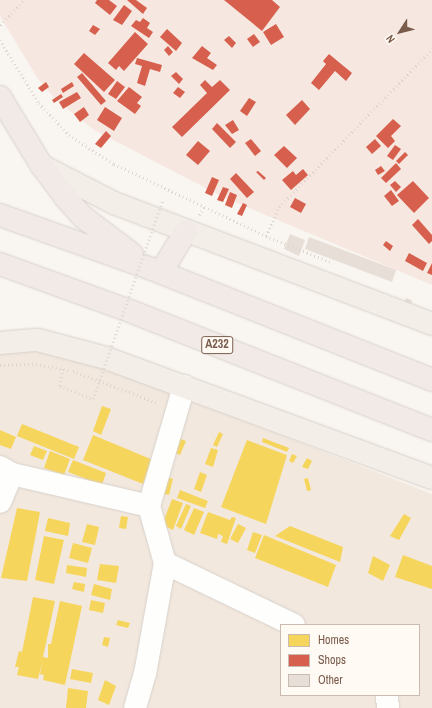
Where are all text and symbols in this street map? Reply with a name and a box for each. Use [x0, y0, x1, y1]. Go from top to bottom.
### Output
north arrow [380, 12, 420, 52]
text: N [383, 32, 398, 46]
road number: A232 [201, 335, 233, 355]
legend [280, 624, 420, 696]
text: Homes [318, 632, 349, 648]
text: Shops [318, 652, 346, 668]
text: Other [318, 672, 343, 688]

